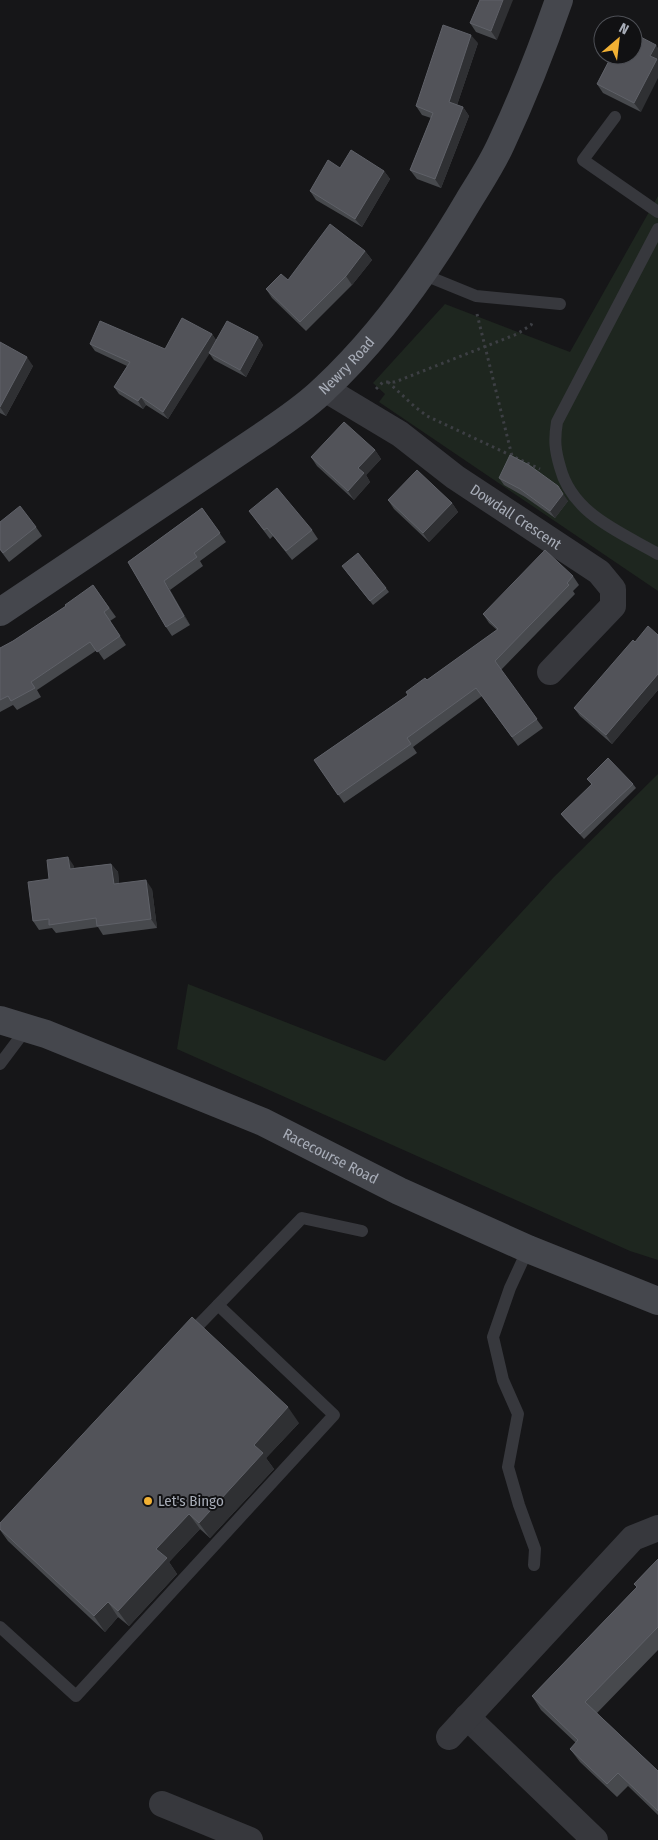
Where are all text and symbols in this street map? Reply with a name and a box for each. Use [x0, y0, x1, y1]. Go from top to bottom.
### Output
north arrow [593, 15, 643, 65]
text: N [616, 19, 632, 38]
street label: Newry Road [315, 333, 378, 398]
street label: Dowdall Crescent [467, 480, 565, 554]
street label: Racecourse Road [280, 1125, 381, 1188]
place label: Let's Bingo [158, 1492, 224, 1510]
marker: Let's Bingo [142, 1495, 154, 1507]

